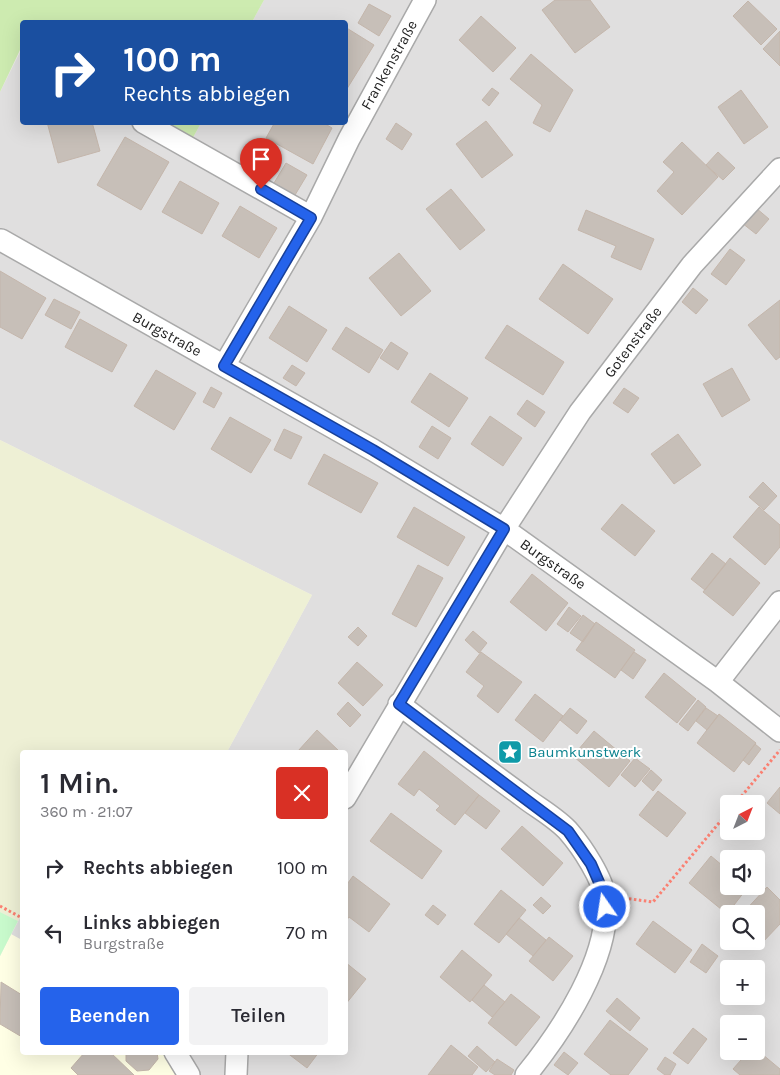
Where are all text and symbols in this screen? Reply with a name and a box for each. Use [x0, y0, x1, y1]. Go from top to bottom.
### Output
street label: Frankenstraße [357, 17, 421, 113]
text: 100 m [123, 39, 222, 80]
icon: right [40, 40, 105, 105]
text: Rechts abbiegen [123, 81, 291, 107]
pin [240, 138, 282, 189]
icon: arrive [247, 145, 275, 173]
street label: Gotenstraße [600, 303, 666, 381]
street label: Burgstraße [129, 308, 205, 360]
street label: Burgstraße [517, 535, 589, 593]
place icon: Baumkunstwerk [497, 739, 523, 765]
place label: Baumkunstwerk [528, 743, 641, 761]
text: 1 Min. [40, 765, 118, 801]
button: close [276, 767, 328, 819]
north arrow [720, 795, 765, 840]
map controls [720, 795, 765, 1060]
text: 360 m · 21:07 [40, 802, 133, 821]
button: sound [720, 850, 765, 895]
icon: right [40, 854, 68, 882]
text: Rechts abbiegen [83, 857, 233, 879]
text: 100 m [277, 857, 328, 879]
position arrow [578, 880, 630, 932]
button: search [720, 905, 765, 950]
text: Links abbiegen [83, 912, 220, 934]
icon: left [40, 919, 68, 947]
text: 70 m [286, 922, 328, 944]
text: Burgstraße [83, 934, 164, 953]
button: + [720, 960, 765, 1005]
button: Beenden [40, 987, 179, 1045]
button: Teilen [189, 987, 328, 1045]
button: − [720, 1015, 765, 1060]

